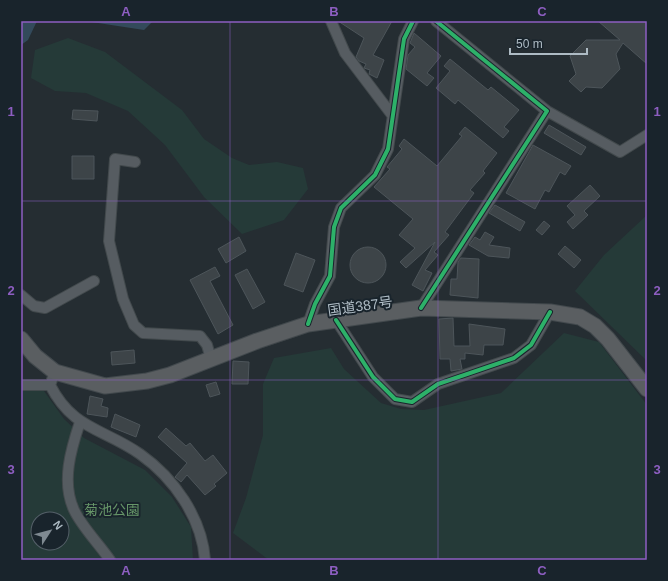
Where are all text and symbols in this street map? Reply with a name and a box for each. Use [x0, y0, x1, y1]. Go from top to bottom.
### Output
text: A [121, 4, 131, 19]
text: B [329, 4, 339, 19]
text: C [537, 4, 547, 19]
scale bar [510, 30, 587, 56]
text: 50 m [516, 37, 543, 51]
text: 1 [7, 104, 15, 119]
text: 1 [653, 104, 661, 119]
text: 2 [7, 283, 15, 298]
text: 2 [653, 283, 661, 298]
street label: 国道387号 [327, 294, 393, 318]
text: 3 [7, 462, 15, 477]
text: 3 [653, 462, 661, 477]
park label: 菊池公園 [84, 502, 140, 518]
north arrow [30, 511, 70, 551]
text: N [51, 518, 65, 532]
text: A [121, 563, 131, 578]
text: B [329, 563, 339, 578]
text: C [537, 563, 547, 578]

